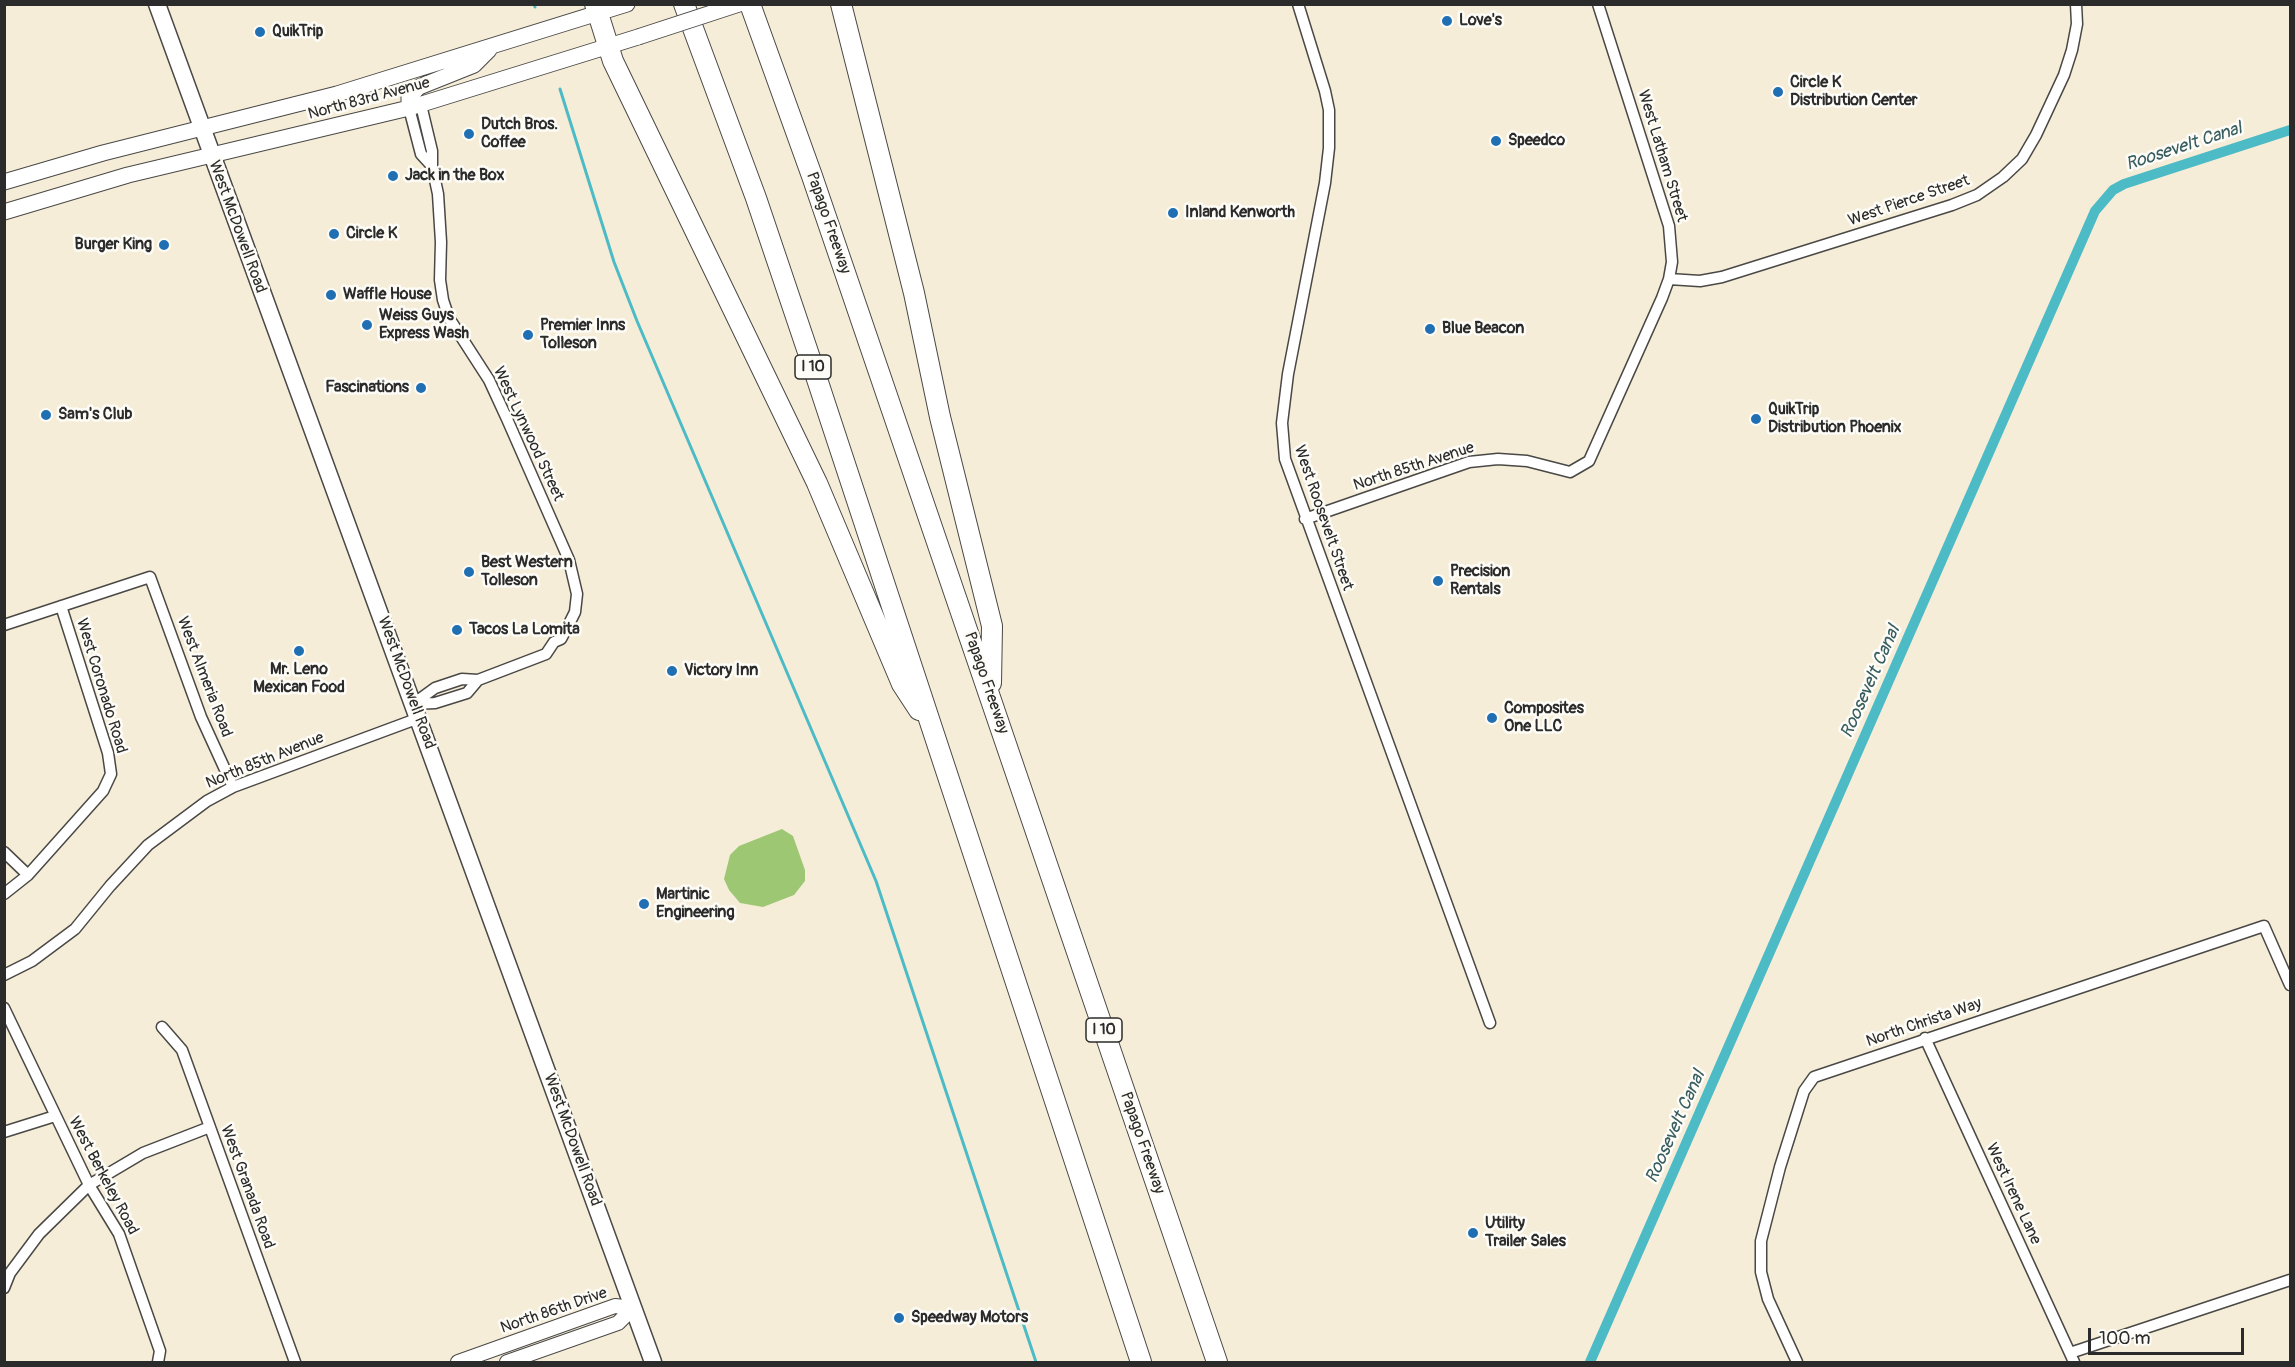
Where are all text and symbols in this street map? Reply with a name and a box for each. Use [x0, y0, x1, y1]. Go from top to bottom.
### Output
place label: Love's [1459, 11, 1502, 31]
marker: Love's [1440, 14, 1454, 28]
place label: QuikTrip [272, 22, 323, 42]
marker: QuikTrip [253, 25, 267, 39]
street label: North 83rd Avenue [306, 73, 432, 125]
place label: Circle K Distribution Center [1790, 73, 1918, 111]
marker: Circle K Distribution Center [1771, 85, 1785, 99]
street label: West Latham Street [1633, 88, 1691, 224]
place label: Dutch Bros. Coffee [481, 115, 558, 153]
water label: Roosevelt Canal [2123, 118, 2245, 176]
marker: Dutch Bros. Coffee [462, 127, 476, 141]
place label: Speedco [1508, 131, 1565, 151]
marker: Speedco [1489, 134, 1503, 148]
street label: West McDowell Road [204, 158, 270, 296]
place label: Jack in the Box [405, 166, 504, 186]
marker: Jack in the Box [386, 169, 400, 183]
street label: Papago Freeway [802, 169, 854, 277]
street label: West Pierce Street [1846, 171, 1972, 231]
place label: Inland Kenworth [1185, 203, 1295, 223]
marker: Inland Kenworth [1166, 206, 1180, 220]
place label: Circle K [346, 224, 397, 244]
marker: Circle K [327, 227, 341, 241]
place label: Burger King [75, 235, 152, 255]
marker: Burger King [157, 238, 171, 252]
place label: Waffle House [343, 285, 432, 305]
marker: Waffle House [324, 288, 338, 302]
place label: Weiss Guys Express Wash [379, 306, 469, 344]
place label: Premier Inns Tolleson [540, 316, 625, 354]
marker: Weiss Guys Express Wash [360, 318, 374, 332]
place label: Blue Beacon [1442, 319, 1524, 339]
marker: Blue Beacon [1423, 322, 1437, 336]
marker: Premier Inns Tolleson [521, 328, 535, 342]
road number: I 10 [795, 355, 831, 379]
street label: West Lynwood Street [488, 364, 568, 504]
place label: Fascinations [325, 378, 409, 398]
marker: Fascinations [414, 381, 428, 395]
place label: QuikTrip Distribution Phoenix [1768, 400, 1902, 438]
place label: Sam's Club [58, 405, 132, 425]
marker: Sam's Club [39, 408, 53, 422]
marker: QuikTrip Distribution Phoenix [1749, 412, 1763, 426]
street label: North 85th Avenue [1351, 438, 1477, 496]
street label: West Roosevelt Street [1289, 443, 1357, 593]
place label: Best Western Tolleson [481, 553, 573, 591]
place label: Precision Rentals [1450, 562, 1510, 600]
marker: Best Western Tolleson [462, 565, 476, 579]
marker: Precision Rentals [1431, 574, 1445, 588]
street label: West Almeria Road [172, 614, 236, 740]
street label: West McDowell Road [373, 614, 439, 752]
street label: West Coronado Road [71, 616, 131, 756]
place label: Tacos La Lomita [469, 620, 580, 640]
water label: Roosevelt Canal [1837, 622, 1905, 742]
marker: Tacos La Lomita [450, 623, 464, 637]
street label: Papago Freeway [960, 629, 1012, 737]
marker: Mr. Leno Mexican Food [292, 644, 306, 658]
place label: Mr. Leno Mexican Food [253, 660, 345, 698]
place label: Victory Inn [684, 661, 758, 681]
marker: Victory Inn [665, 664, 679, 678]
place label: Composites One LLC [1504, 699, 1584, 737]
marker: Composites One LLC [1485, 711, 1499, 725]
street label: North 85th Avenue [203, 729, 327, 793]
place label: Martinic Engineering [656, 885, 734, 923]
marker: Martinic Engineering [637, 897, 651, 911]
street label: North Christa Way [1864, 994, 1984, 1052]
road number: I 10 [1086, 1018, 1122, 1042]
water label: Roosevelt Canal [1642, 1067, 1710, 1187]
street label: West McDowell Road [539, 1071, 605, 1209]
street label: Papago Freeway [1116, 1089, 1168, 1197]
street label: West Berkeley Road [64, 1114, 142, 1238]
street label: West Granada Road [216, 1123, 278, 1251]
street label: West Irene Lane [1981, 1140, 2045, 1248]
place label: Utility Trailer Sales [1485, 1214, 1566, 1252]
marker: Utility Trailer Sales [1466, 1226, 1480, 1240]
street label: North 86th Drive [498, 1284, 610, 1338]
place label: Speedway Motors [911, 1308, 1028, 1328]
marker: Speedway Motors [892, 1311, 906, 1325]
scale bar [2091, 1316, 2247, 1354]
text: 100 m [2099, 1327, 2151, 1350]

